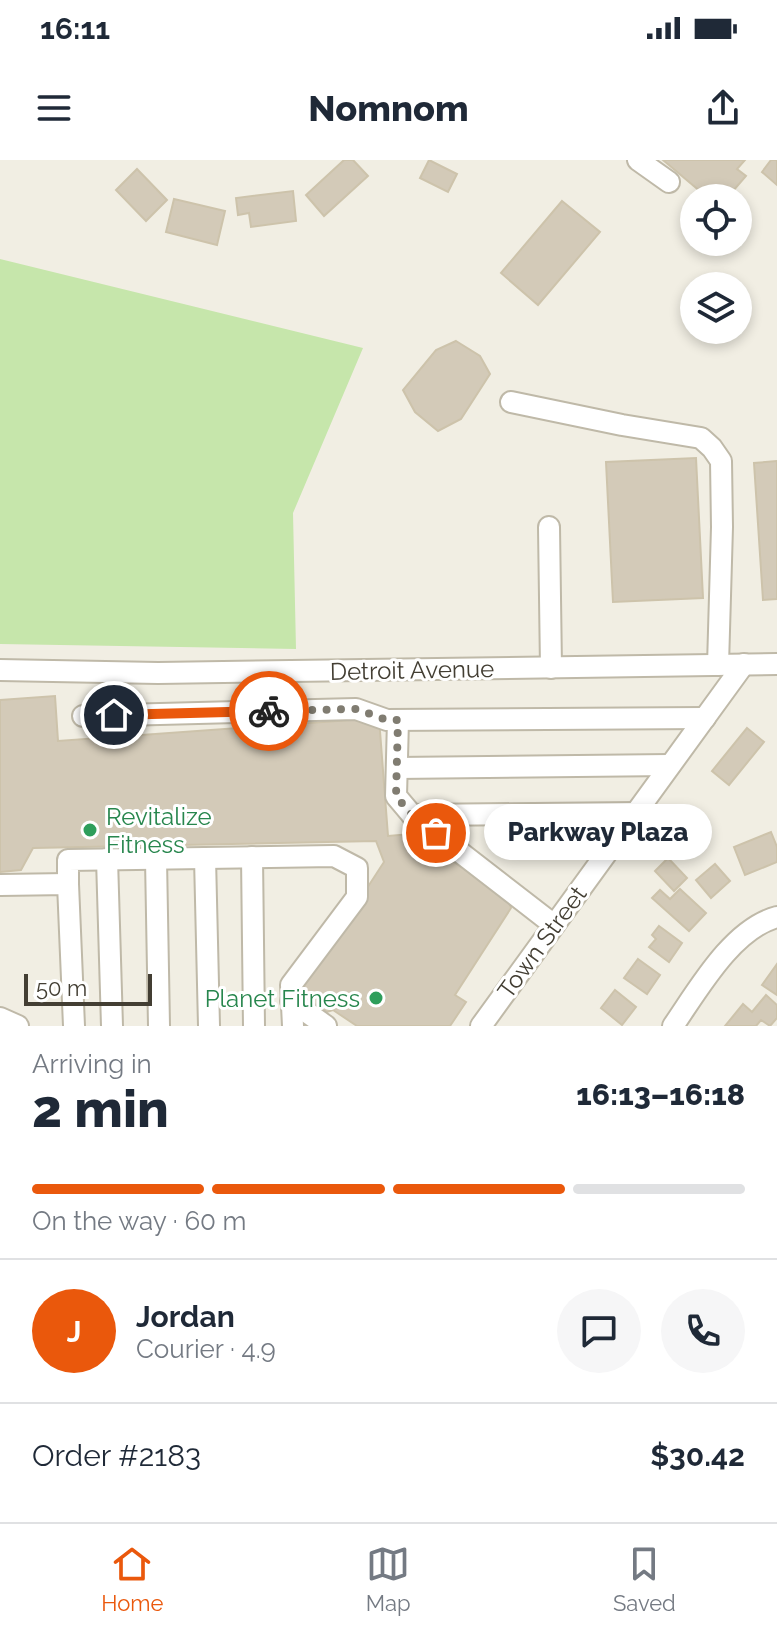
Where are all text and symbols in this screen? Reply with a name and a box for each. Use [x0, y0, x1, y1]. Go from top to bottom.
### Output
text: 16:11 [40, 11, 110, 46]
icon: menu [32, 86, 76, 130]
icon: share [701, 86, 745, 130]
text: Nomnom [308, 87, 469, 129]
map controls [680, 184, 752, 344]
button: locate [680, 184, 752, 256]
button: layers [680, 272, 752, 344]
street label: Detroit Avenue [330, 654, 494, 686]
courier [229, 671, 309, 751]
pin [80, 681, 148, 749]
icon: bike [247, 689, 291, 733]
icon: home [92, 693, 136, 737]
pin [402, 799, 470, 867]
place label: Revitalize Fitness [106, 802, 212, 859]
callout: Parkway Plaza [484, 805, 712, 861]
icon: bag [414, 811, 458, 855]
text: Parkway Plaza [508, 817, 688, 847]
marker: Revitalize Fitness [81, 821, 99, 839]
street label: Town Street [491, 880, 593, 1004]
scale bar [24, 970, 152, 1006]
text: 50 m [36, 975, 87, 1001]
place label: Planet Fitness [205, 984, 360, 1013]
marker: Planet Fitness [367, 989, 385, 1007]
text: Arriving in [32, 1049, 152, 1079]
text: 16:13–16:18 [576, 1077, 745, 1112]
text: 2 min [32, 1078, 169, 1139]
text: On the way · 60 m [32, 1206, 247, 1236]
button: chat [557, 1289, 641, 1373]
button: phone [661, 1289, 745, 1373]
text: Jordan [136, 1299, 235, 1334]
text: J [67, 1314, 81, 1349]
text: Courier · 4.9 [136, 1334, 276, 1364]
text: Order #2183 [32, 1438, 201, 1473]
text: $30.42 [650, 1438, 745, 1473]
tab: Home [101, 1542, 163, 1616]
tab: Map [366, 1542, 411, 1616]
tab: Saved [613, 1542, 676, 1616]

